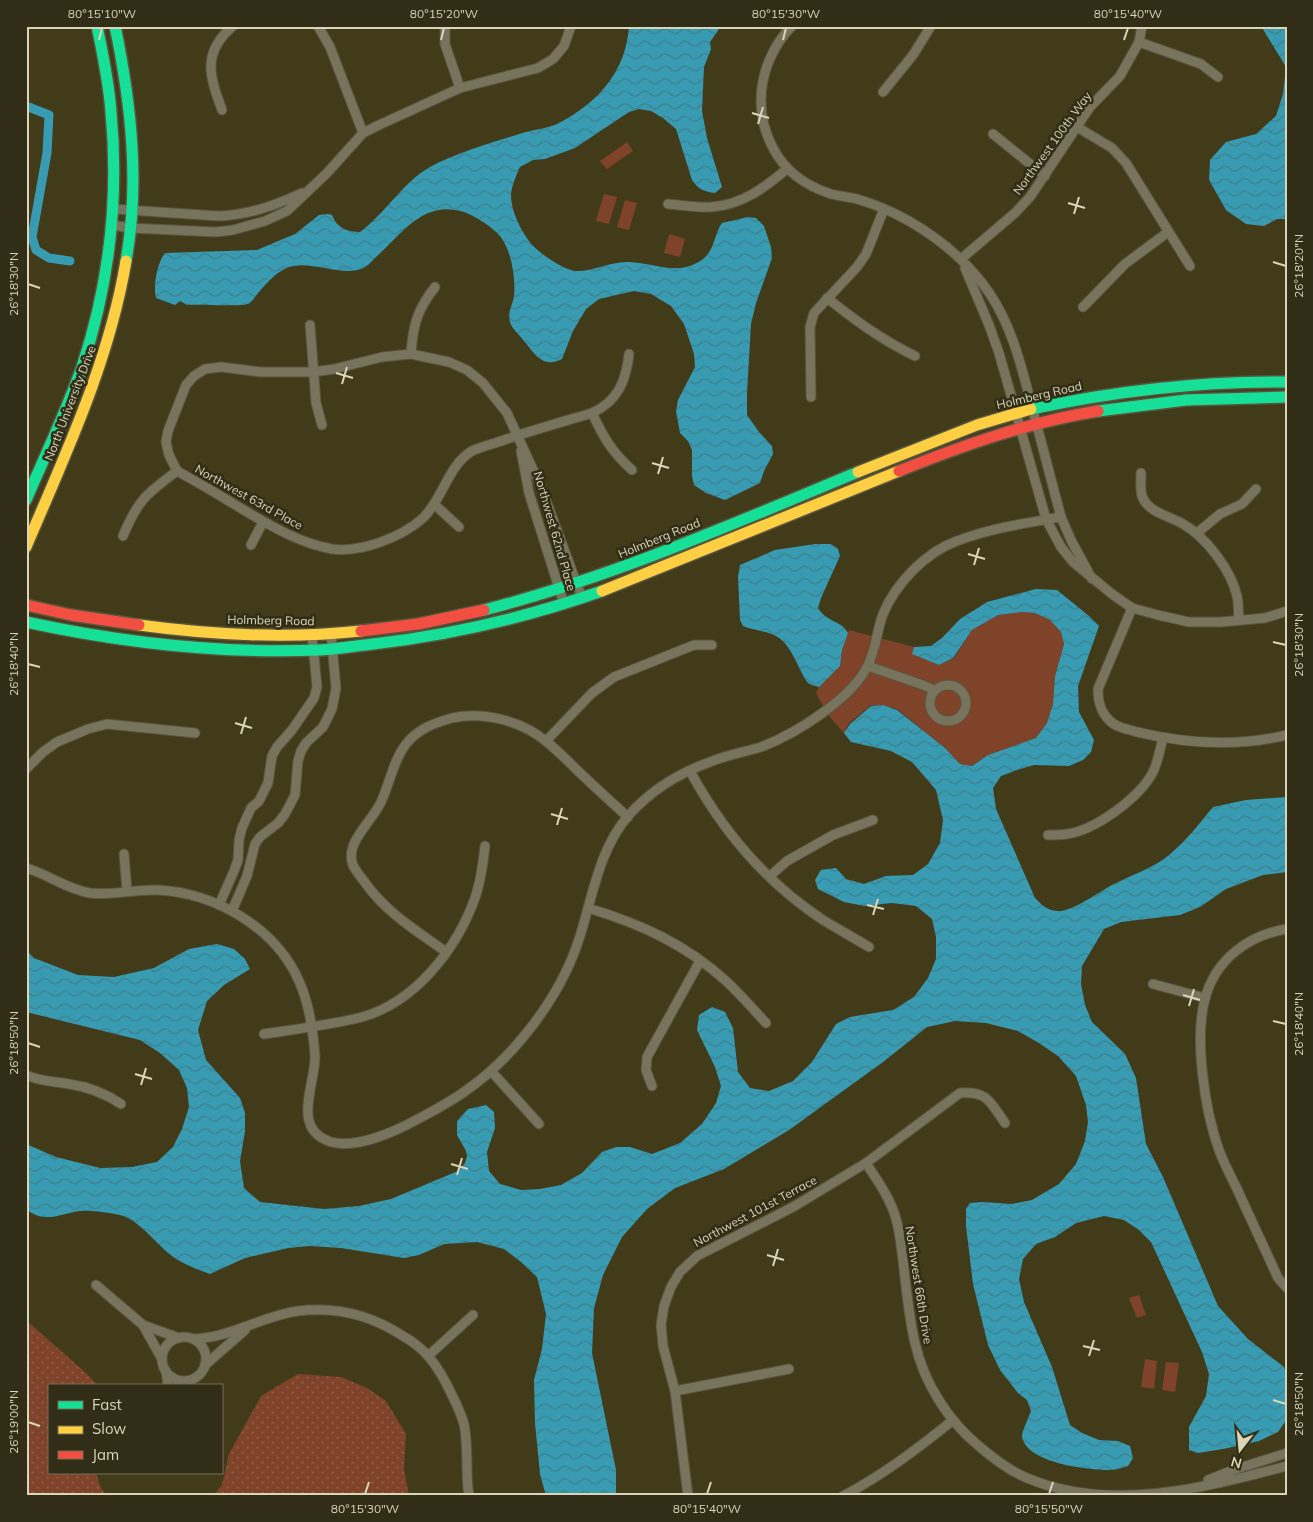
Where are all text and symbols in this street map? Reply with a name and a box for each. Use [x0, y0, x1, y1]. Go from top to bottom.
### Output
text: 80°15'10"W [68, 6, 136, 21]
text: 80°15'20"W [410, 6, 478, 21]
text: 80°15'30"W [752, 6, 820, 21]
text: 80°15'40"W [1094, 6, 1162, 21]
street label: Northwest 100th Way [1010, 88, 1095, 198]
text: 26°18'20"N [1291, 234, 1306, 298]
text: 26°18'30"N [6, 252, 21, 316]
street label: North University Drive [41, 343, 99, 463]
street label: Holmberg Road [995, 378, 1083, 412]
street label: Northwest 63rd Place [192, 461, 306, 533]
street label: Northwest 62nd Place [531, 469, 579, 593]
street label: Holmberg Road [616, 515, 702, 561]
street label: Holmberg Road [227, 612, 315, 628]
text: 26°18'30"N [1291, 613, 1306, 677]
text: 26°18'40"N [6, 632, 21, 696]
text: 26°18'40"N [1291, 992, 1306, 1056]
text: 26°18'50"N [6, 1011, 21, 1075]
street label: Northwest 101st Terrace [691, 1172, 819, 1250]
street label: Northwest 66th Drive [902, 1225, 936, 1345]
text: 26°18'50"N [1291, 1372, 1306, 1436]
legend [48, 1384, 222, 1474]
text: 26°19'00"N [6, 1390, 21, 1454]
text: Fast [92, 1395, 122, 1414]
text: Slow [92, 1419, 126, 1438]
north arrow [1216, 1424, 1266, 1474]
text: Jam [92, 1445, 119, 1464]
text: N [1229, 1452, 1244, 1473]
text: 80°15'30"W [331, 1501, 399, 1516]
text: 80°15'40"W [673, 1501, 741, 1516]
text: 80°15'50"W [1015, 1501, 1083, 1516]

